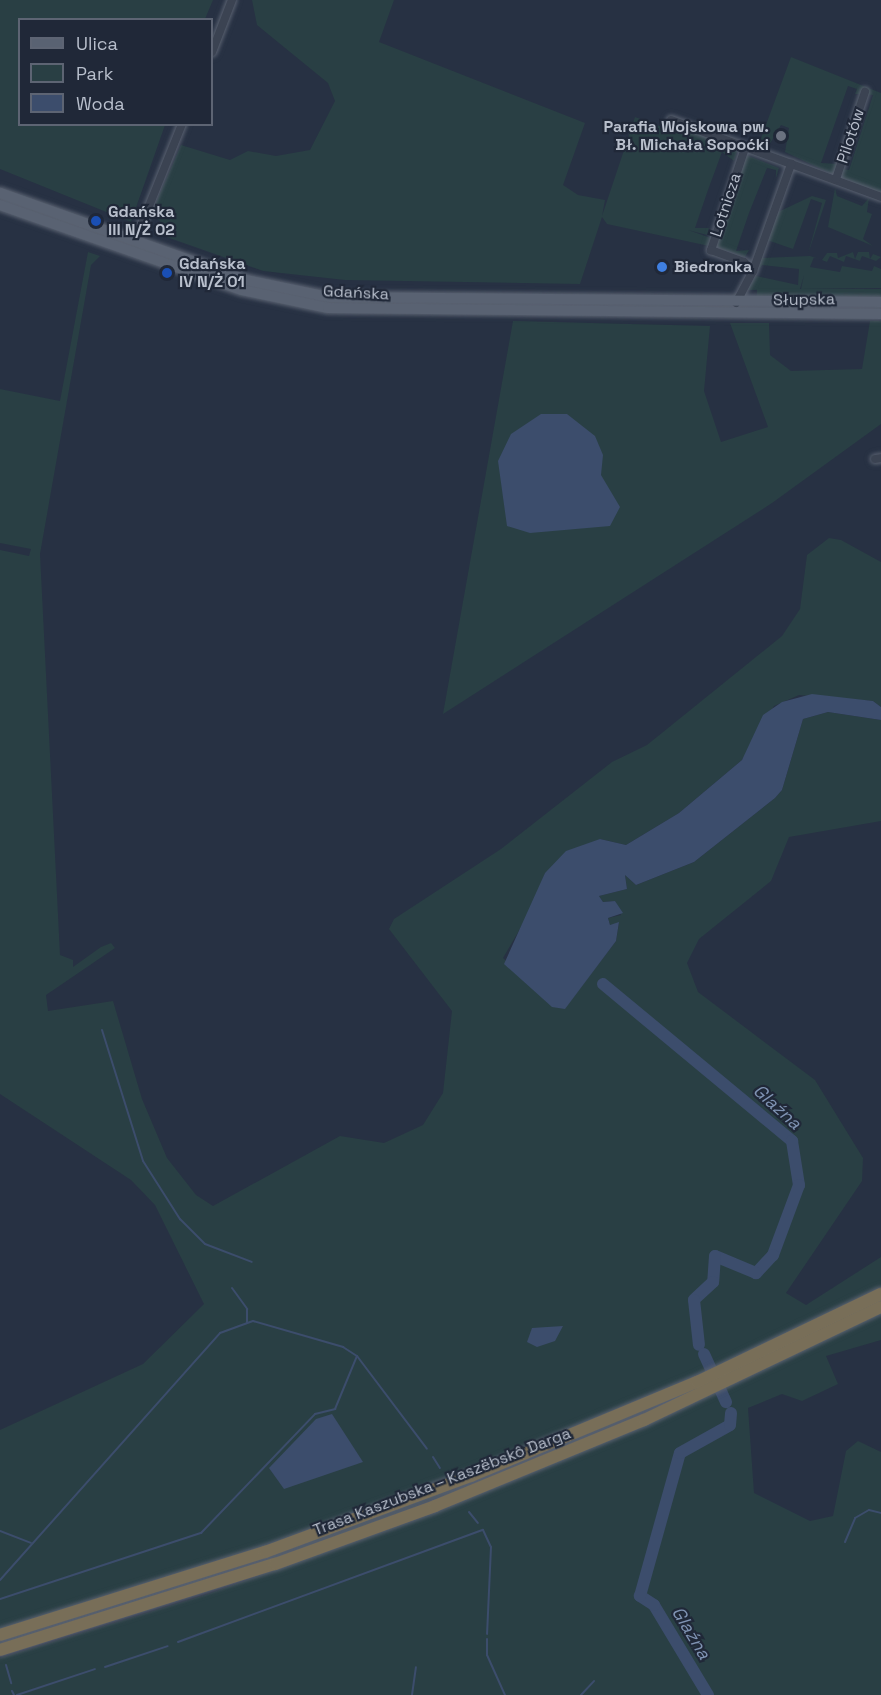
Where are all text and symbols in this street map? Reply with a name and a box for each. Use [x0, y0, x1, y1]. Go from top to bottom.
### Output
legend [18, 18, 213, 126]
text: Ulica [76, 32, 118, 55]
text: Park [76, 62, 113, 85]
text: Woda [76, 92, 125, 115]
street label: Pilotów [833, 106, 869, 166]
place label: Parafia Wojskowa pw. Bł. Michała Sopoćki [603, 117, 769, 155]
marker: Parafia Wojskowa pw. Bł. Michała Sopoćki [774, 129, 788, 143]
street label: Lotnicza [707, 171, 745, 239]
place label: Gdańska III N/Ż 02 [108, 202, 175, 240]
marker: Gdańska III N/Ż 02 [89, 214, 103, 228]
place label: Gdańska IV N/Ż 01 [179, 254, 245, 292]
place label: Biedronka [674, 257, 752, 277]
marker: Biedronka [655, 260, 669, 274]
marker: Gdańska IV N/Ż 01 [160, 266, 174, 280]
street label: Gdańska [323, 282, 389, 304]
street label: Słupska [773, 290, 835, 310]
water label: Glaźna [748, 1080, 806, 1134]
street label: Trasa Kaszubska – Kaszëbskô Darga [310, 1424, 574, 1540]
water label: Glaźna [667, 1603, 715, 1663]

